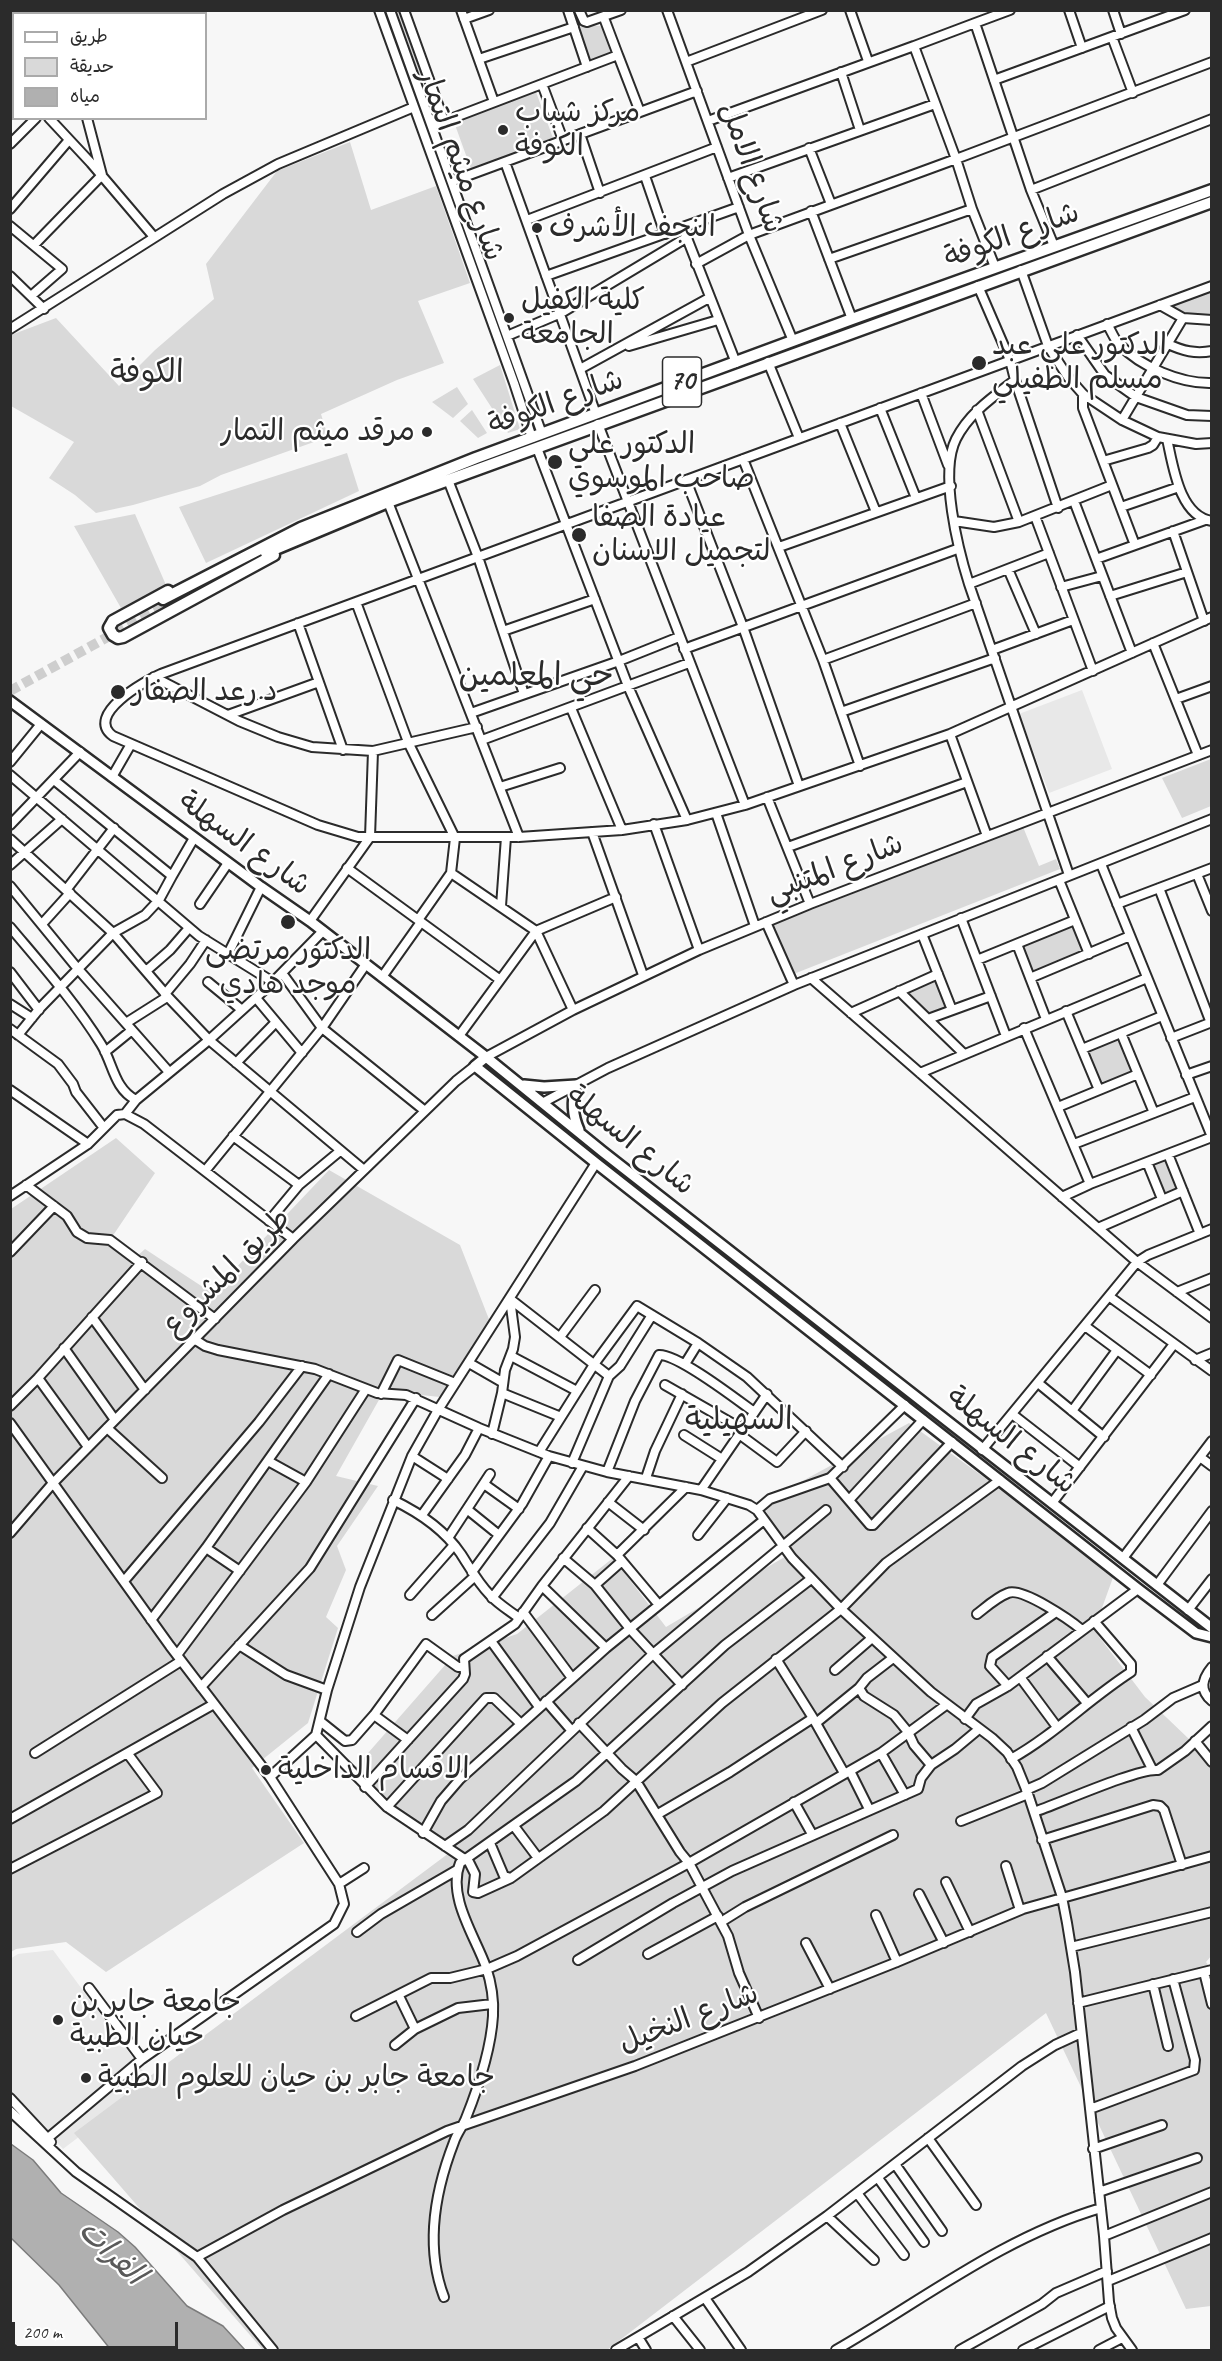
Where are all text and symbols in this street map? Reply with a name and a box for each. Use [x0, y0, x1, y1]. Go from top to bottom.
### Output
legend [12, 12, 207, 120]
text: طريق [70, 25, 108, 47]
text: حديقة [70, 55, 114, 77]
street label: شارع ميثم التمار [409, 64, 511, 266]
text: مياه [70, 85, 100, 107]
place label: مركز شباب الكوفة [515, 95, 640, 166]
street label: شارع الامل [711, 98, 791, 238]
marker: مركز شباب الكوفة [496, 123, 510, 137]
street label: شارع الكوفة [939, 195, 1085, 277]
place label: النجف الأشرف [549, 210, 716, 246]
marker: النجف الأشرف [530, 221, 544, 235]
place label: كلية الكفيل الجامعة [521, 283, 645, 354]
marker: كلية الكفيل الجامعة [502, 311, 516, 325]
place label: الدكتور علي عبد مسلم الطفيلي [992, 328, 1167, 398]
marker: الدكتور علي عبد مسلم الطفيلي [970, 354, 988, 372]
district label: الكوفة [110, 355, 184, 393]
road number: 70 [662, 357, 702, 407]
street label: شارع الكوفة [483, 362, 629, 444]
place label: مرقد ميثم التمار [220, 414, 415, 450]
marker: مرقد ميثم التمار [420, 425, 434, 439]
place label: الدكتور علي صاحب الموسوي [568, 427, 755, 498]
marker: الدكتور علي صاحب الموسوي [546, 453, 564, 471]
place label: عيادة الصفا لتجميل الاسنان [592, 500, 771, 570]
marker: عيادة الصفا لتجميل الاسنان [570, 526, 588, 544]
district label: حي المعلمين [458, 658, 614, 696]
place label: د.رعد الصفار [132, 674, 278, 710]
marker: د.رعد الصفار [109, 683, 127, 701]
street label: شارع السهلة [171, 784, 317, 904]
street label: شارع المتنبي [761, 826, 909, 912]
marker: الدكتور مرتضى موجد هادي [279, 913, 297, 931]
place label: الدكتور مرتضى موجد هادي [205, 933, 371, 1004]
street label: شارع السهلة [558, 1078, 702, 1204]
street label: طريق المشروع [155, 1201, 299, 1345]
street label: شارع السهلة [939, 1379, 1083, 1503]
district label: السهيلية [685, 1402, 793, 1440]
place label: الاقسام الداخلية [278, 1752, 470, 1788]
marker: الاقسام الداخلية [259, 1763, 273, 1777]
street label: شارع النخيل [614, 1976, 764, 2062]
place label: جامعة جابر بن حيان الطبية [70, 1985, 241, 2056]
marker: جامعة جابر بن حيان الطبية [51, 2013, 65, 2027]
place label: جامعة جابر بن حيان للعلوم الطبية [98, 2060, 495, 2096]
marker: جامعة جابر بن حيان للعلوم الطبية [79, 2071, 93, 2085]
water label: الفرات [69, 2212, 153, 2294]
scale bar [15, 2310, 182, 2348]
text: 200 m [23, 2321, 62, 2343]

